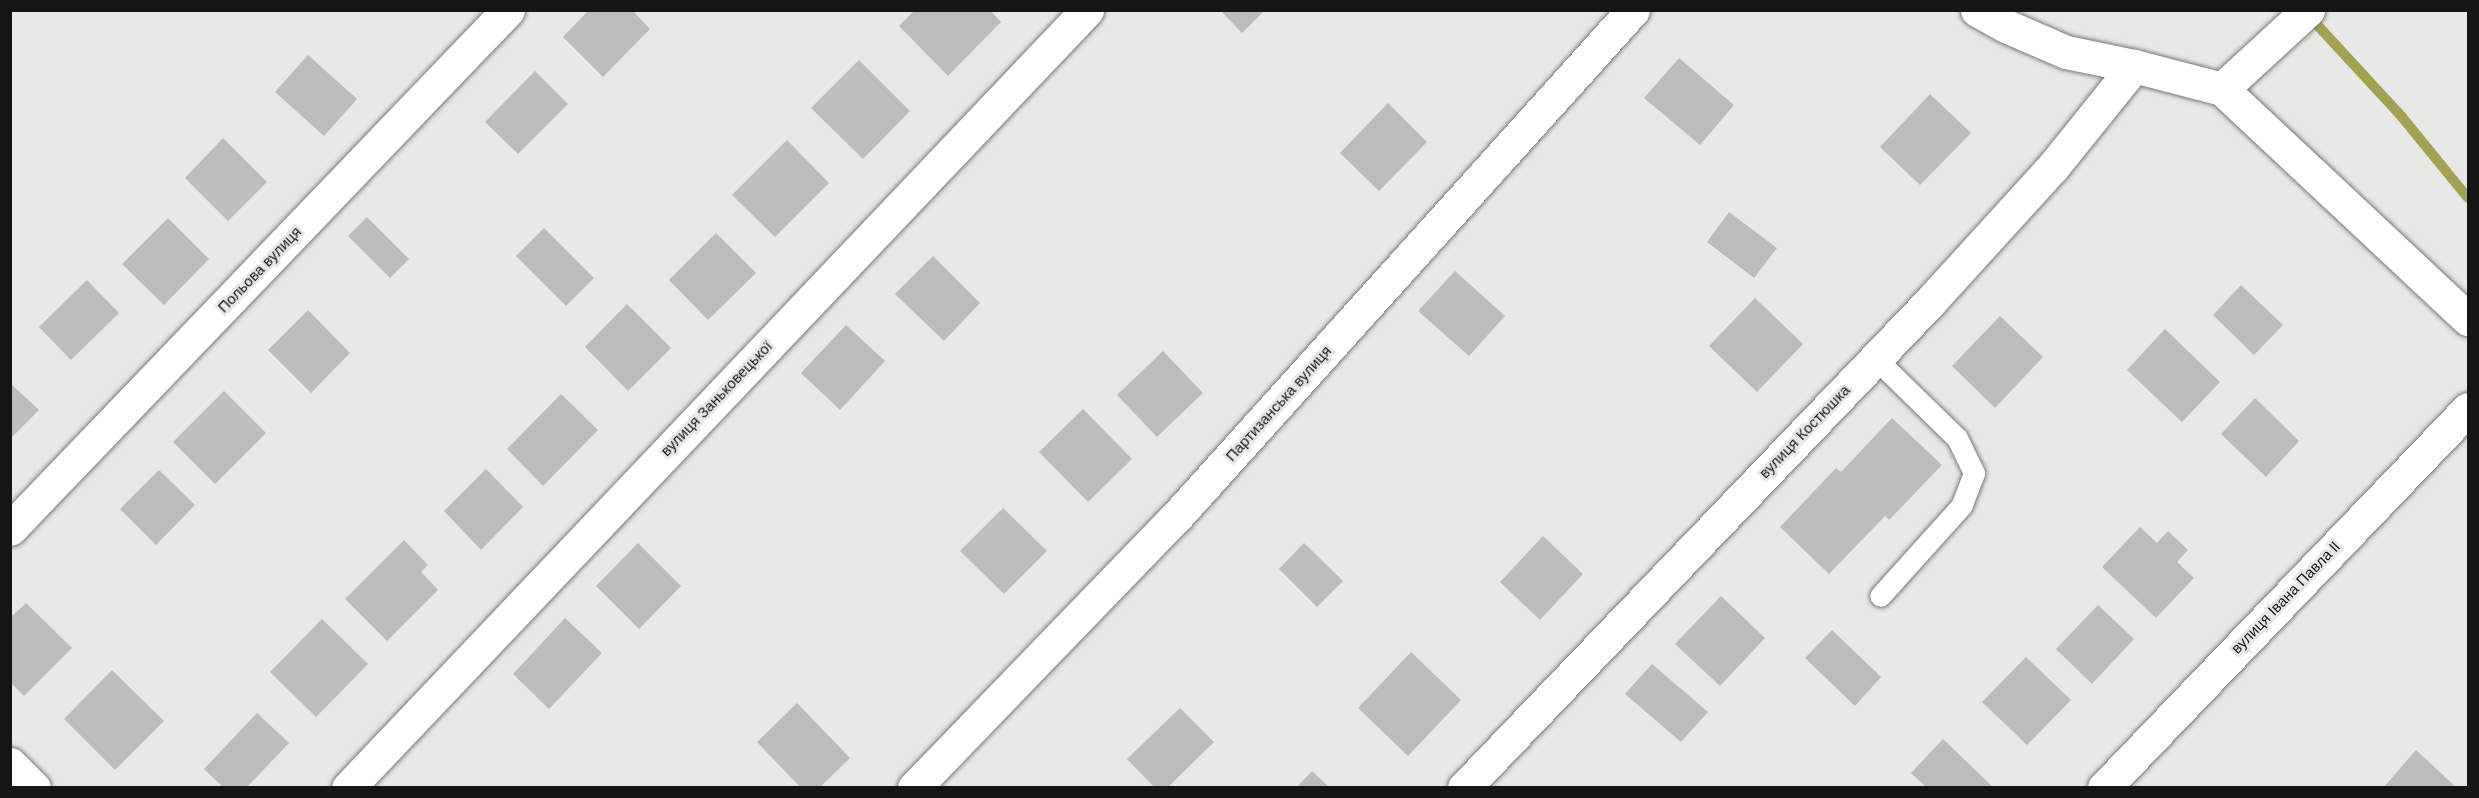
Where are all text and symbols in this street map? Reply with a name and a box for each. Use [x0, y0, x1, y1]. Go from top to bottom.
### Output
street label: Польова вулиця [214, 223, 306, 317]
street label: вулиця Заньковецької [657, 338, 777, 460]
street label: Партизанська вулиця [1222, 343, 1336, 465]
street label: вулиця Костюшка [1756, 382, 1854, 482]
street label: вулиця Івана Павла II [2228, 538, 2344, 658]

